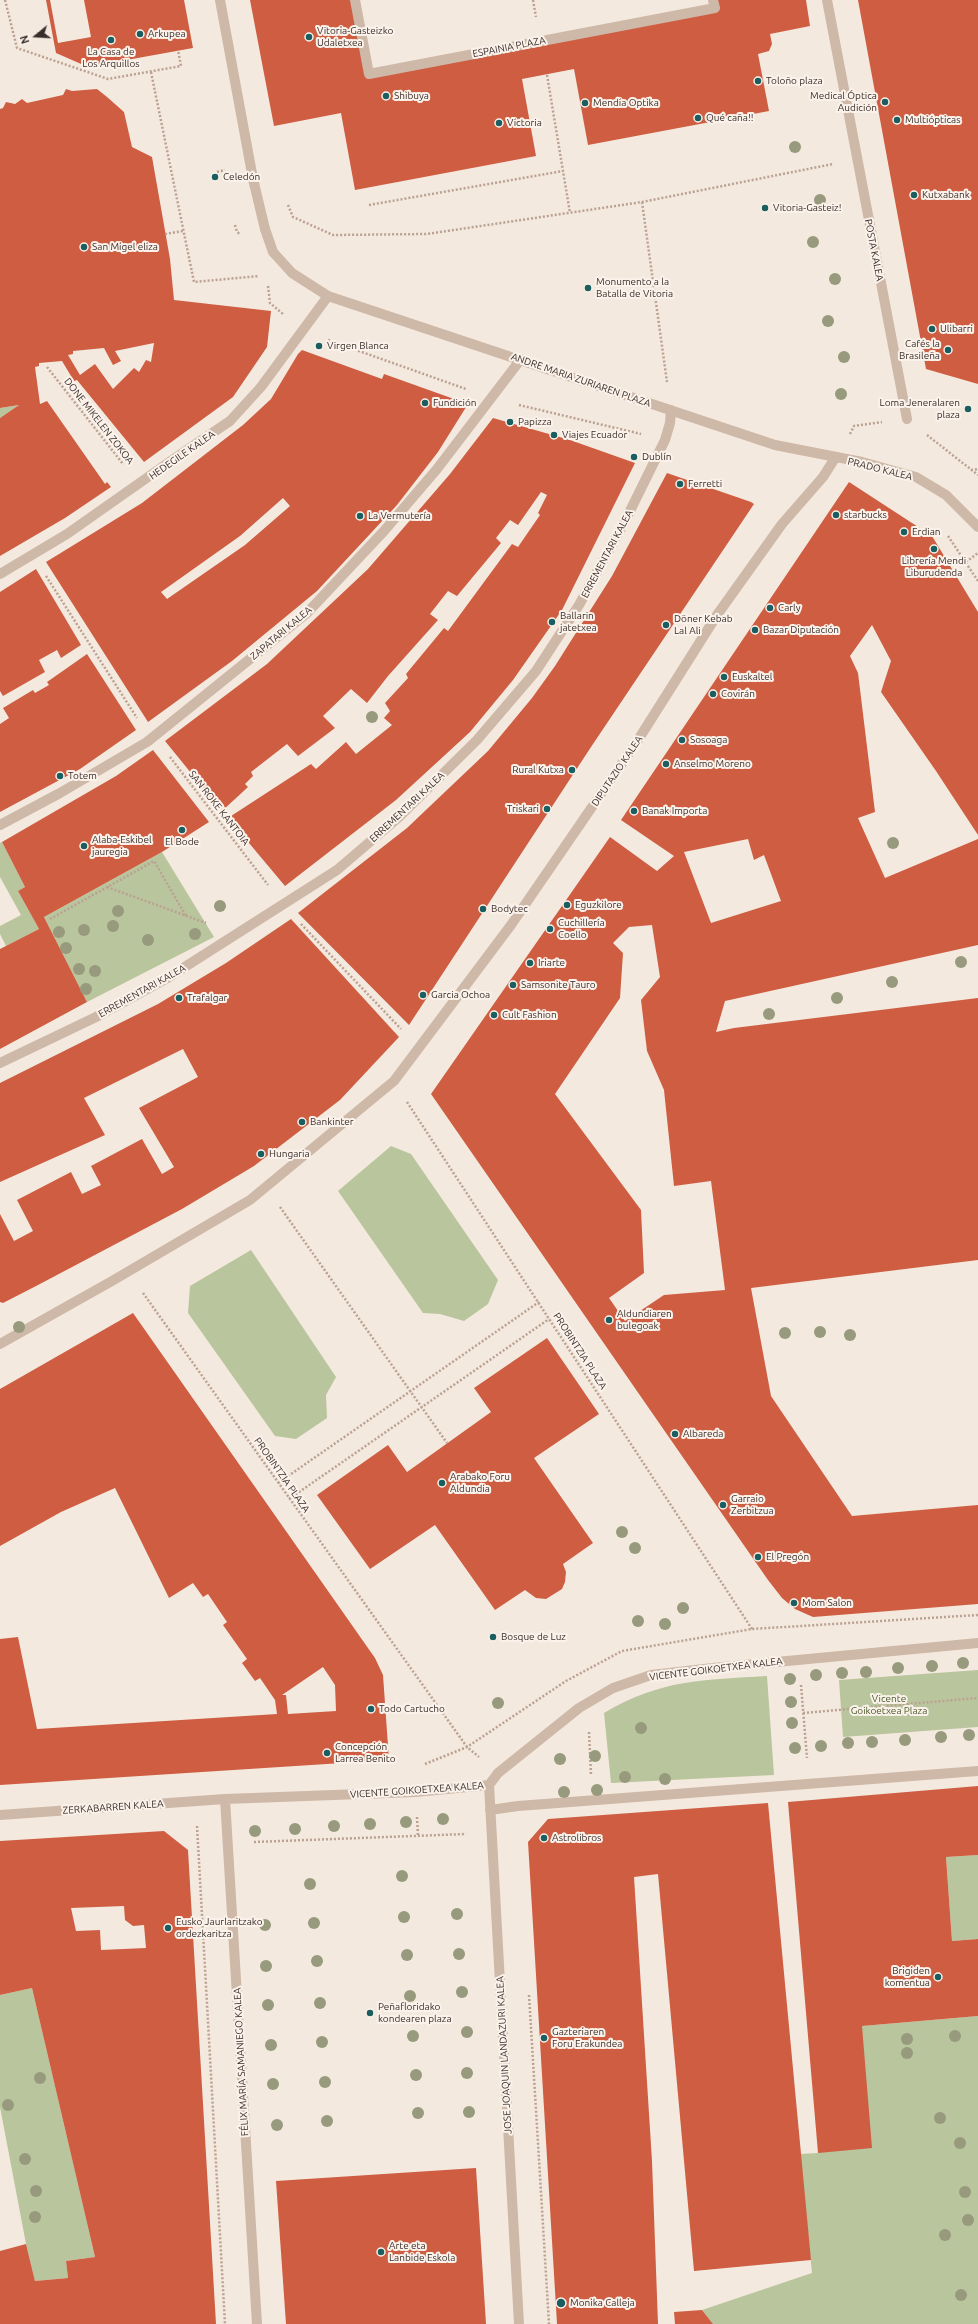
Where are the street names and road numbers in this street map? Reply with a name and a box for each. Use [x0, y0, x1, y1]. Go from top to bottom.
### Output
street label: ESPAINIA PLAZA [471, 34, 547, 60]
street label: POSTA KALEA [862, 218, 886, 282]
street label: ANDRE MARIA ZURIAREN PLAZA [510, 350, 652, 410]
street label: DONE MIKELEN ZOKOA [62, 375, 136, 467]
street label: HEDEGILE KALEA [147, 428, 217, 482]
street label: PRADO KALEA [846, 455, 914, 483]
street label: ERREMENTARI KALEA [579, 508, 635, 600]
street label: ZAPATARI KALEA [248, 604, 314, 662]
street label: DIPUTAZIO KALEA [589, 733, 645, 809]
street label: SAN ROKE KANTOIA [186, 768, 252, 848]
street label: ERREMENTARI KALEA [367, 769, 447, 845]
street label: ERREMENTARI KALEA [96, 962, 188, 1020]
street label: PROBINTZIA PLAZA [551, 1310, 609, 1392]
street label: PROBINTZIA PLAZA [252, 1435, 312, 1515]
street label: VICENTE GOIKOETXEA KALEA [649, 1655, 783, 1683]
street label: VICENTE GOIKOETXEA KALEA [350, 1779, 484, 1801]
street label: ZERKABARREN KALEA [62, 1797, 164, 1817]
street label: JOSE JOAQUIN LANDAZURI KALEA [494, 1976, 514, 2134]
street label: FÉLIX MARÍA SAMANIEGO KALEA [231, 1987, 251, 2137]

